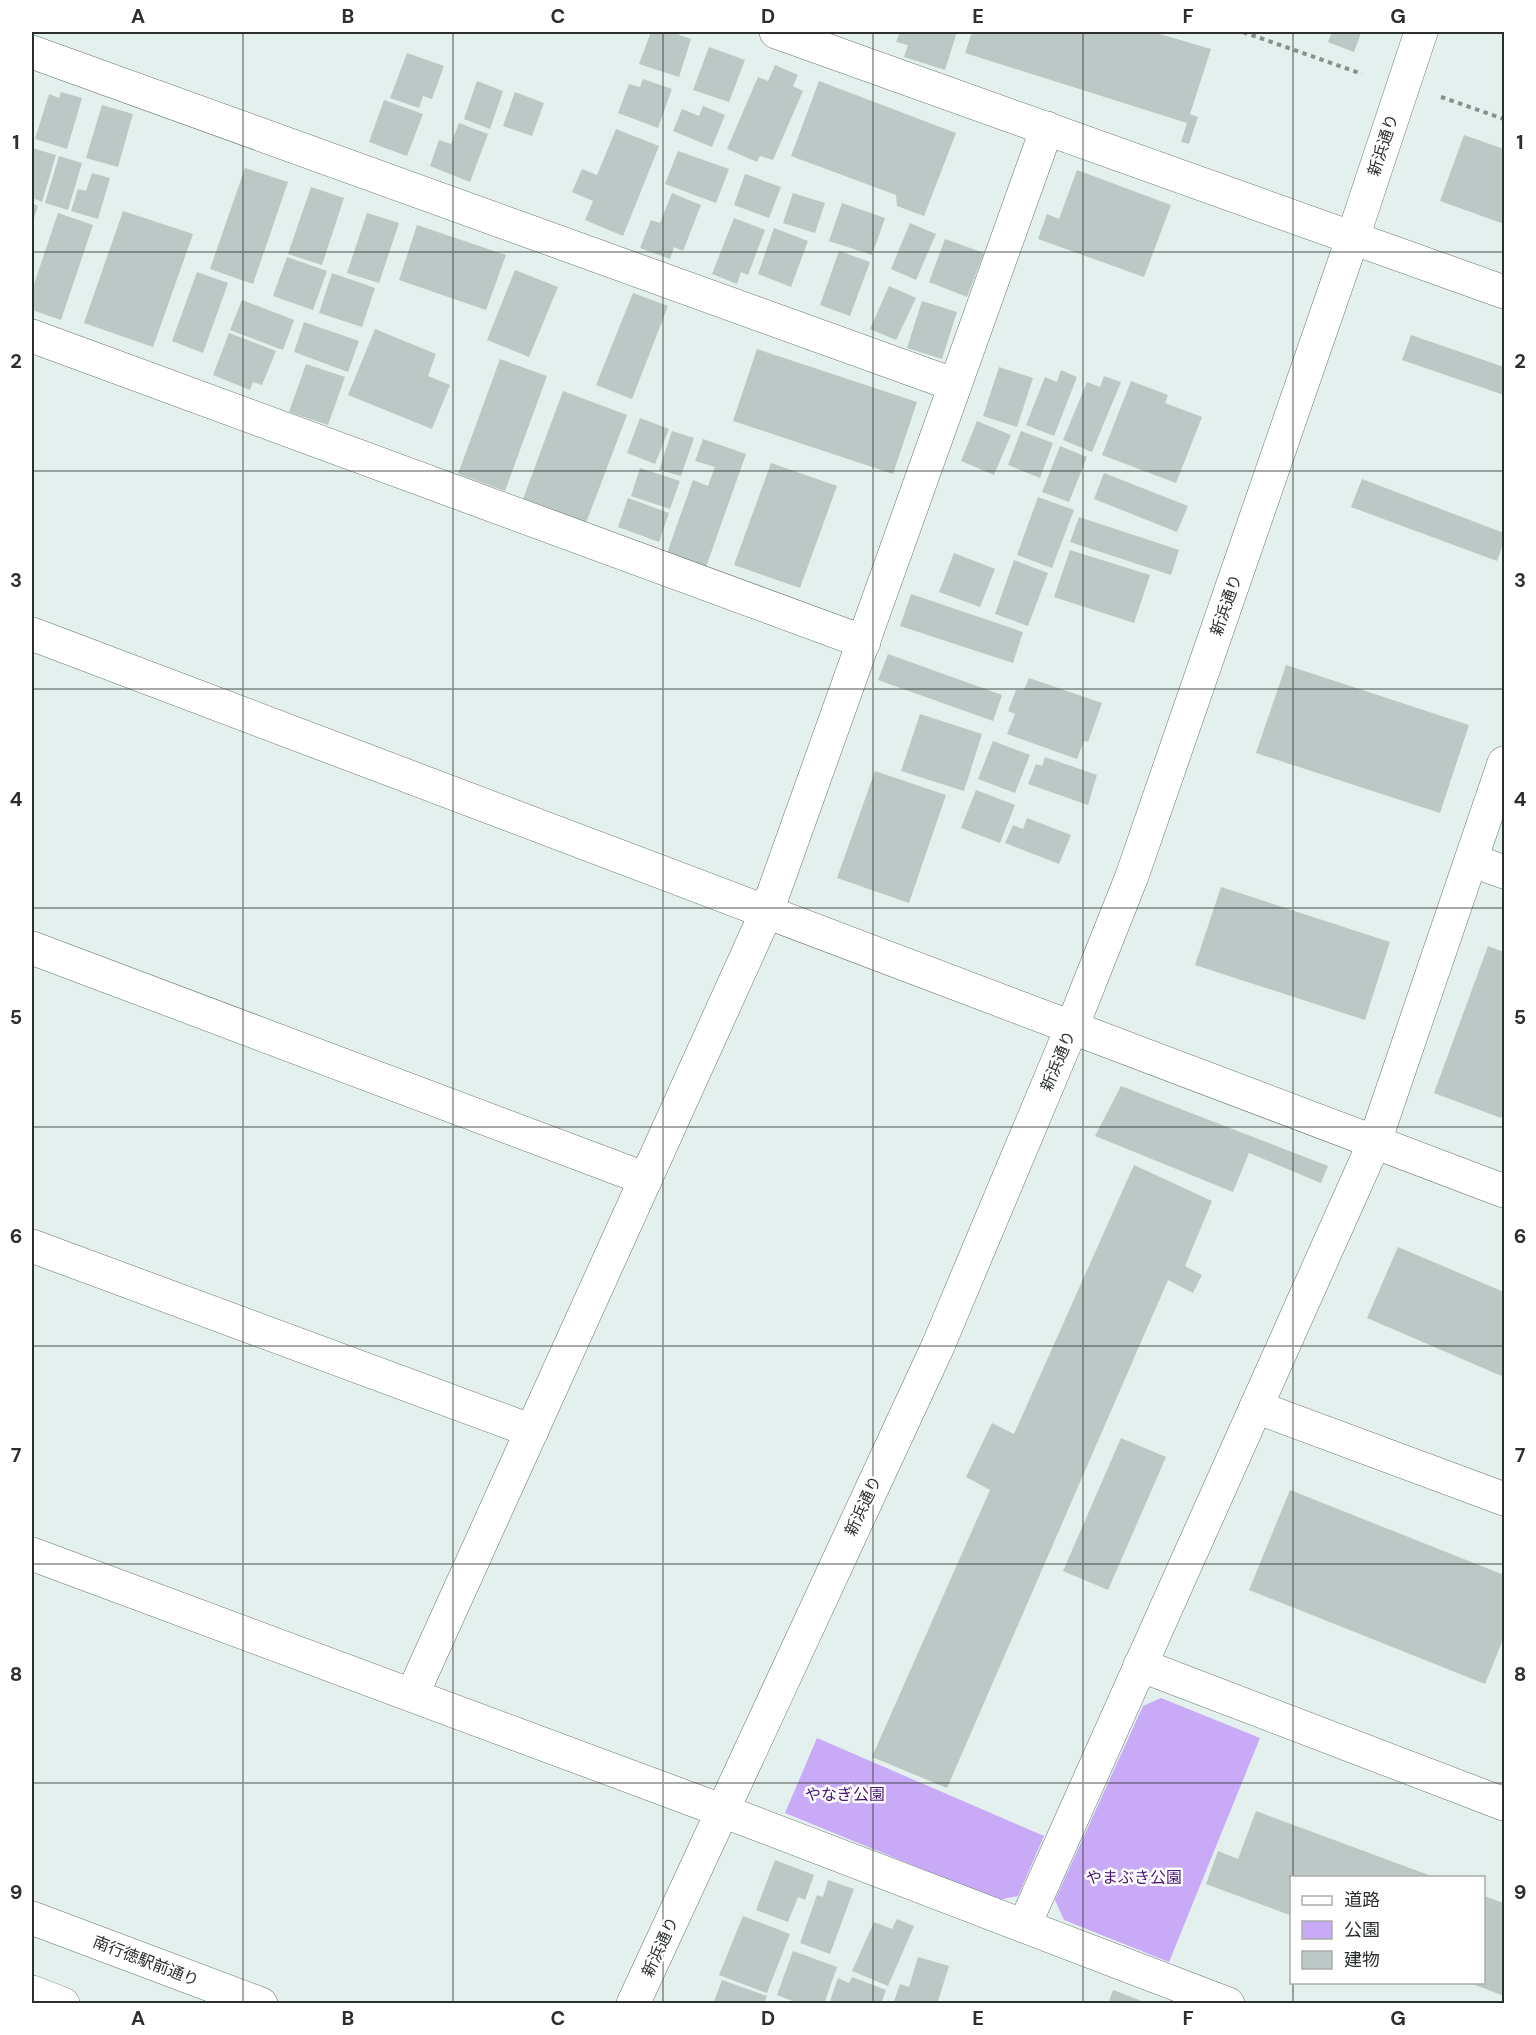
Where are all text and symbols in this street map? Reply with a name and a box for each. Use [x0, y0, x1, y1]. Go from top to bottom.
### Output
text: A [131, 3, 145, 29]
text: B [342, 3, 354, 29]
text: C [551, 3, 565, 29]
text: D [761, 3, 775, 29]
text: E [972, 3, 984, 29]
text: F [1182, 3, 1194, 29]
text: G [1390, 3, 1406, 29]
street label: 新浜通り [1363, 111, 1403, 179]
text: 1 [12, 129, 20, 155]
text: 1 [1516, 129, 1524, 155]
text: 2 [10, 348, 22, 374]
text: 2 [1514, 348, 1526, 374]
text: 3 [10, 567, 22, 593]
text: 3 [1514, 567, 1526, 593]
street label: 新浜通り [1206, 571, 1246, 639]
text: 4 [10, 786, 23, 812]
text: 4 [1514, 786, 1527, 812]
text: 5 [10, 1004, 22, 1030]
text: 5 [1514, 1004, 1526, 1030]
street label: 新浜通り [1036, 1027, 1080, 1095]
text: 6 [10, 1223, 22, 1249]
text: 6 [1514, 1223, 1526, 1249]
text: 7 [11, 1442, 22, 1468]
text: 7 [1515, 1442, 1526, 1468]
street label: 新浜通り [840, 1473, 886, 1539]
text: 8 [10, 1661, 22, 1687]
text: 8 [1514, 1661, 1526, 1687]
park label: やなぎ公園 [805, 1784, 885, 1805]
park label: やまぶき公園 [1086, 1867, 1182, 1888]
legend [1290, 1876, 1485, 1984]
text: 9 [10, 1879, 22, 1905]
text: 9 [1514, 1879, 1526, 1905]
text: 道路 [1344, 1888, 1380, 1912]
street label: 新浜通り [637, 1914, 683, 1980]
text: 公園 [1344, 1918, 1380, 1942]
street label: 南行徳駅前通り [90, 1931, 202, 1991]
text: 建物 [1344, 1948, 1380, 1972]
text: A [131, 2005, 145, 2031]
text: B [342, 2005, 354, 2031]
text: C [551, 2005, 565, 2031]
text: D [761, 2005, 775, 2031]
text: E [972, 2005, 984, 2031]
text: F [1182, 2005, 1194, 2031]
text: G [1390, 2005, 1406, 2031]

